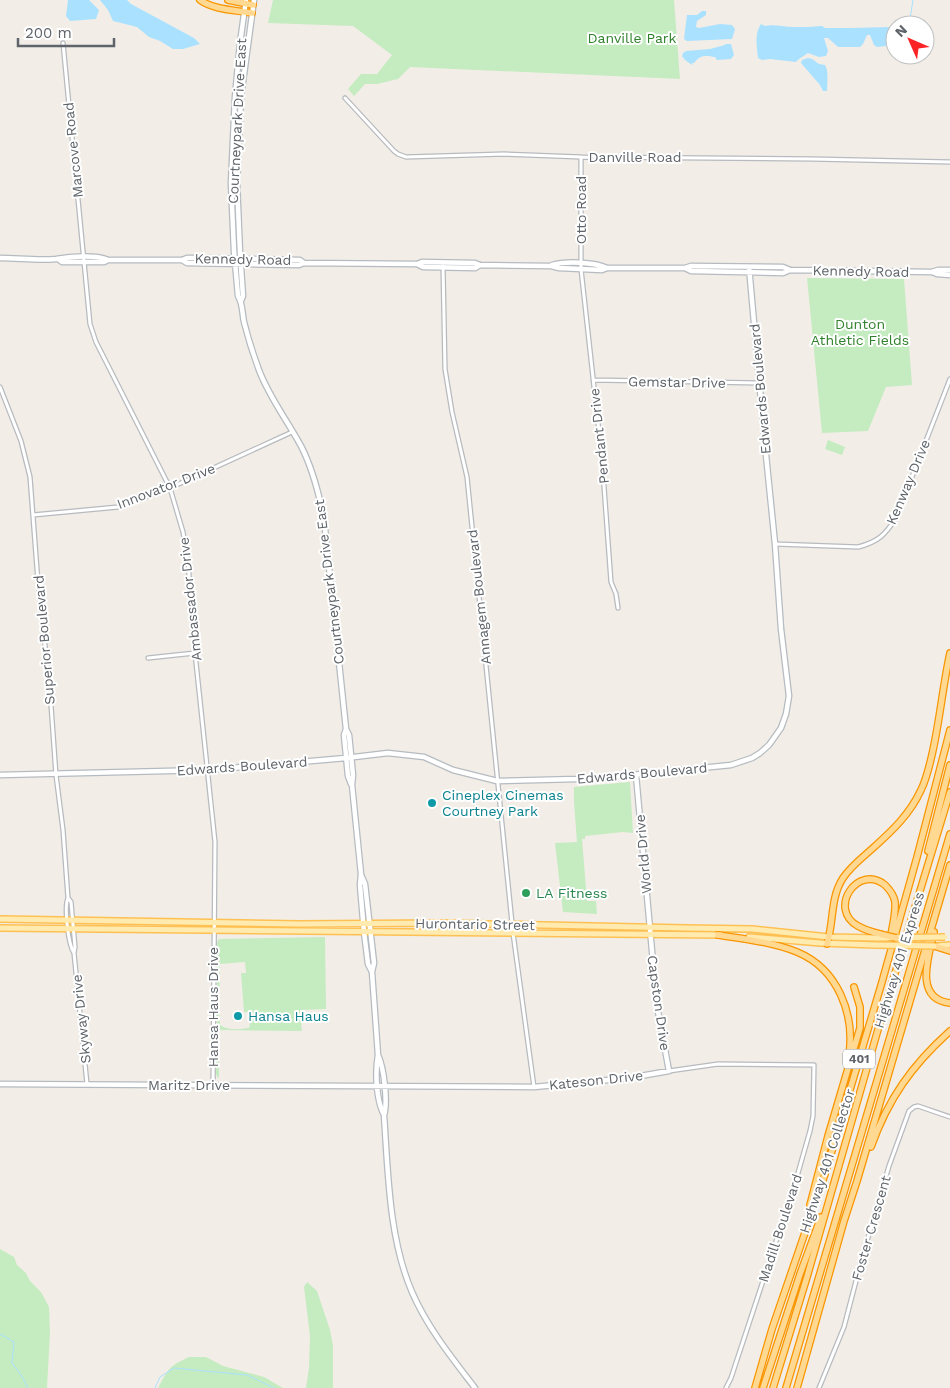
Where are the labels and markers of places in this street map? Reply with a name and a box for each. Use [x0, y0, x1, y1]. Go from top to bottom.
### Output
place label: Cineplex Cinemas Courtney Park [442, 787, 564, 819]
marker: Cineplex Cinemas Courtney Park [426, 797, 438, 809]
place label: LA Fitness [536, 885, 607, 901]
marker: LA Fitness [520, 887, 532, 899]
place label: Hansa Haus [248, 1008, 329, 1024]
marker: Hansa Haus [232, 1010, 244, 1022]

